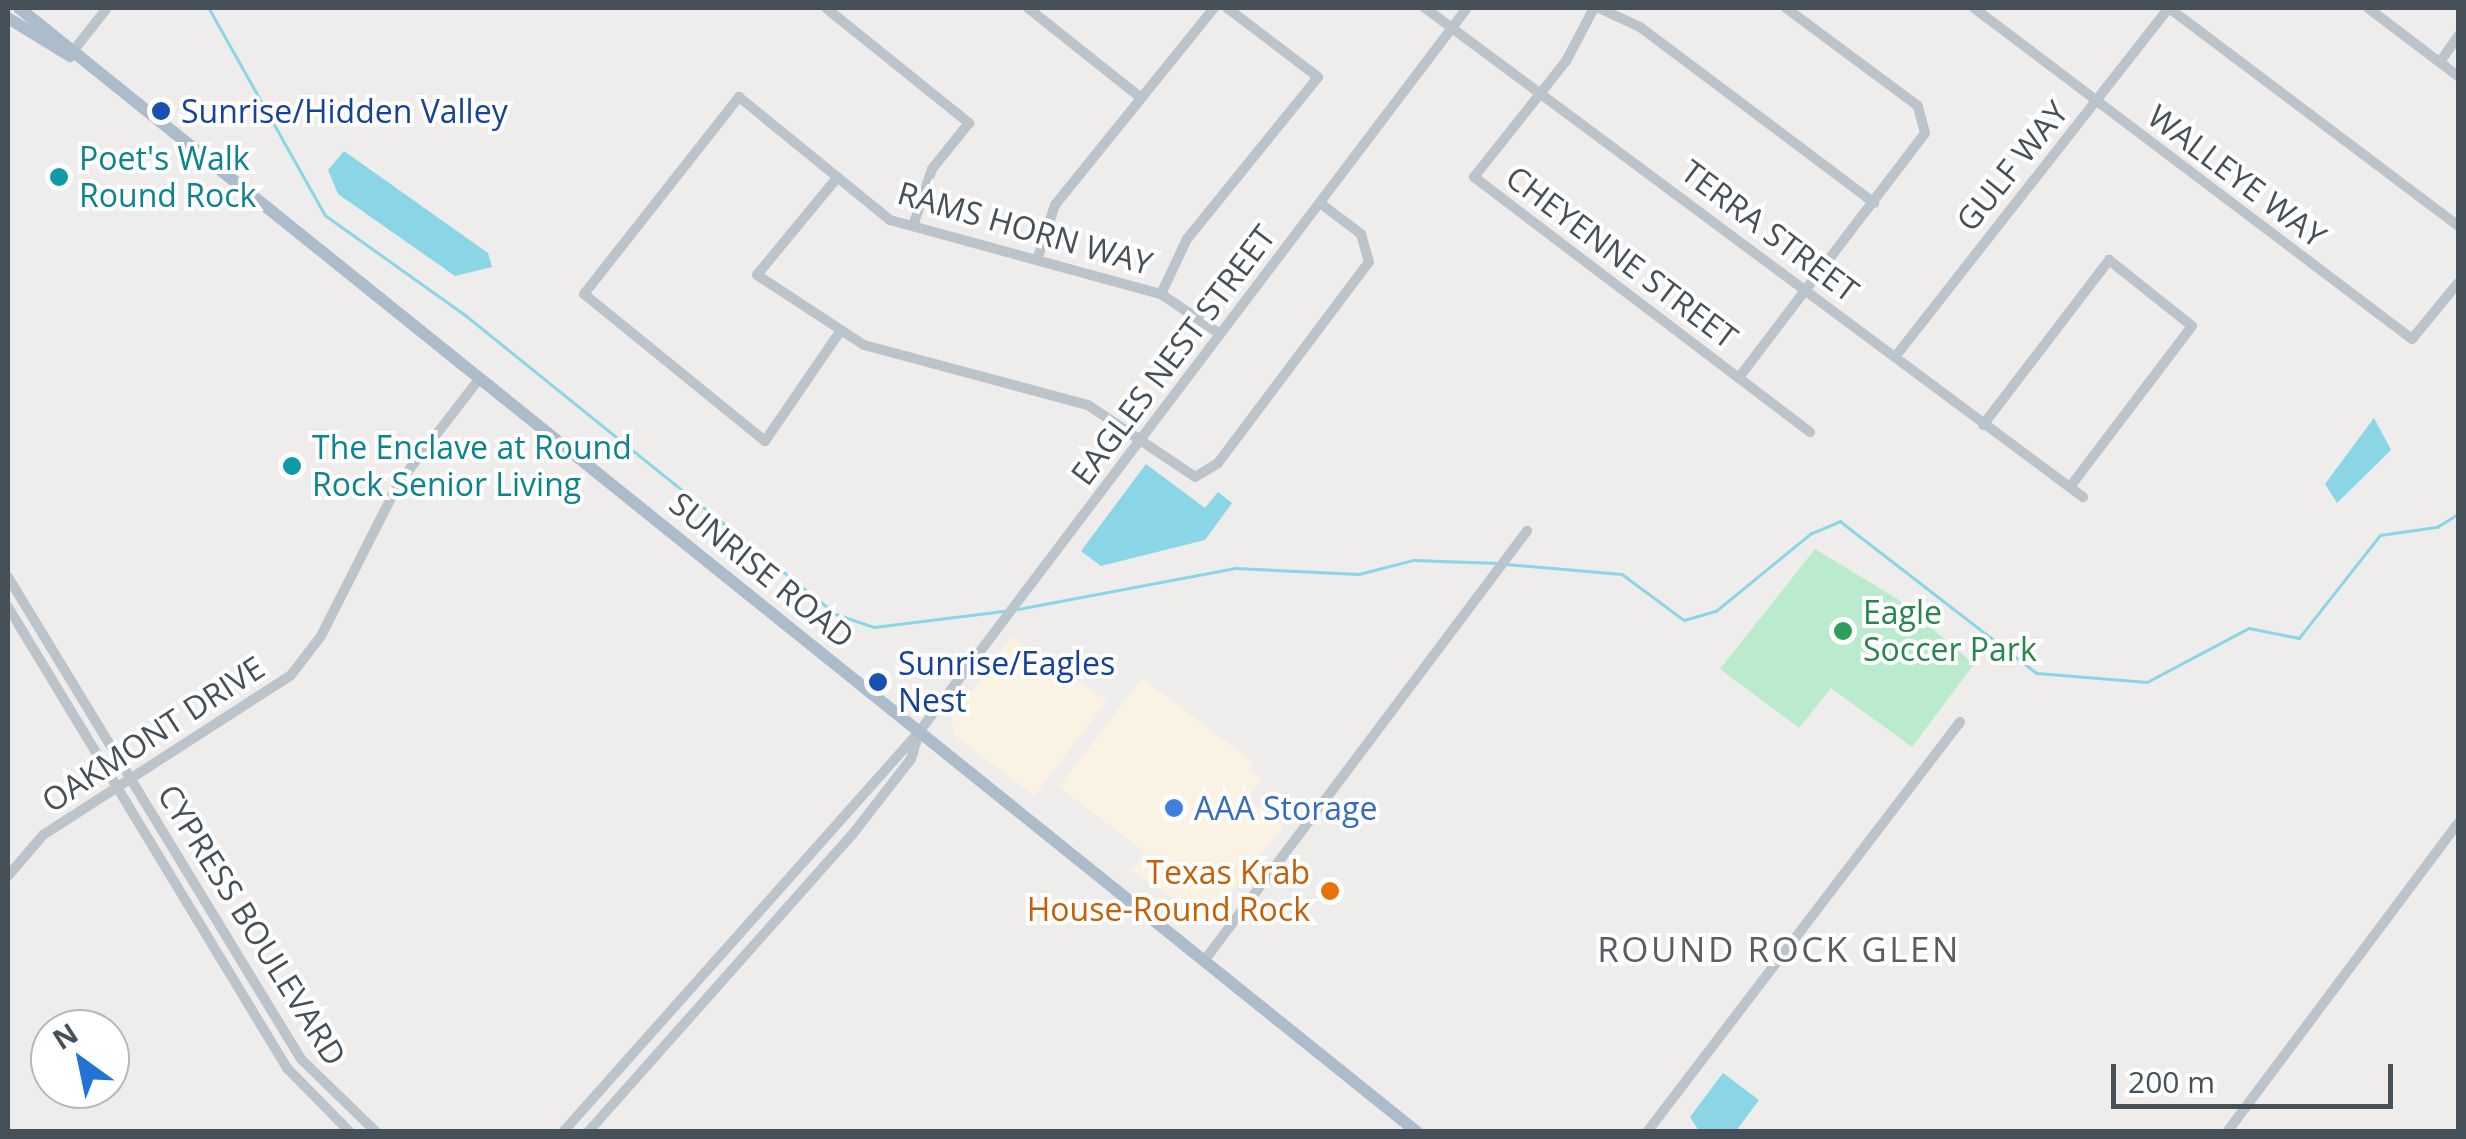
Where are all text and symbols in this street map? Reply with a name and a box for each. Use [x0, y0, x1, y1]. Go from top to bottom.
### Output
place label: Sunrise/Hidden Valley [181, 92, 508, 130]
street label: GULF WAY [1948, 93, 2076, 239]
street label: WALLEYE WAY [2141, 97, 2333, 255]
marker: Sunrise/Hidden Valley [150, 100, 172, 122]
place label: Poet's Walk Round Rock [79, 140, 256, 215]
street label: TERRA STREET [1674, 152, 1866, 310]
street label: CHEYENNE STREET [1499, 158, 1745, 356]
marker: Poet's Walk Round Rock [48, 166, 70, 188]
street label: RAMS HORN WAY [893, 173, 1157, 283]
street label: EAGLES NEST STREET [1063, 218, 1283, 492]
place label: The Enclave at Round Rock Senior Living [312, 429, 632, 504]
marker: The Enclave at Round Rock Senior Living [281, 455, 303, 477]
street label: SUNRISE ROAD [662, 484, 862, 656]
place label: Eagle Soccer Park [1863, 594, 2037, 669]
marker: Eagle Soccer Park [1832, 620, 1854, 642]
place label: Sunrise/Eagles Nest [898, 645, 1115, 720]
street label: OAKMONT DRIVE [35, 648, 271, 820]
marker: Sunrise/Eagles Nest [867, 671, 889, 693]
street label: CYPRESS BOULEVARD [150, 777, 354, 1073]
place label: AAA Storage [1194, 789, 1377, 827]
marker: AAA Storage [1163, 797, 1185, 819]
place label: Texas Krab House-Round Rock [1027, 854, 1310, 929]
marker: Texas Krab House-Round Rock [1319, 880, 1341, 902]
district label: ROUND ROCK GLEN [1597, 928, 1961, 970]
north arrow [30, 1009, 130, 1109]
text: N [45, 1013, 85, 1058]
scale bar [2116, 1044, 2398, 1106]
text: 200 m [2128, 1061, 2215, 1102]

